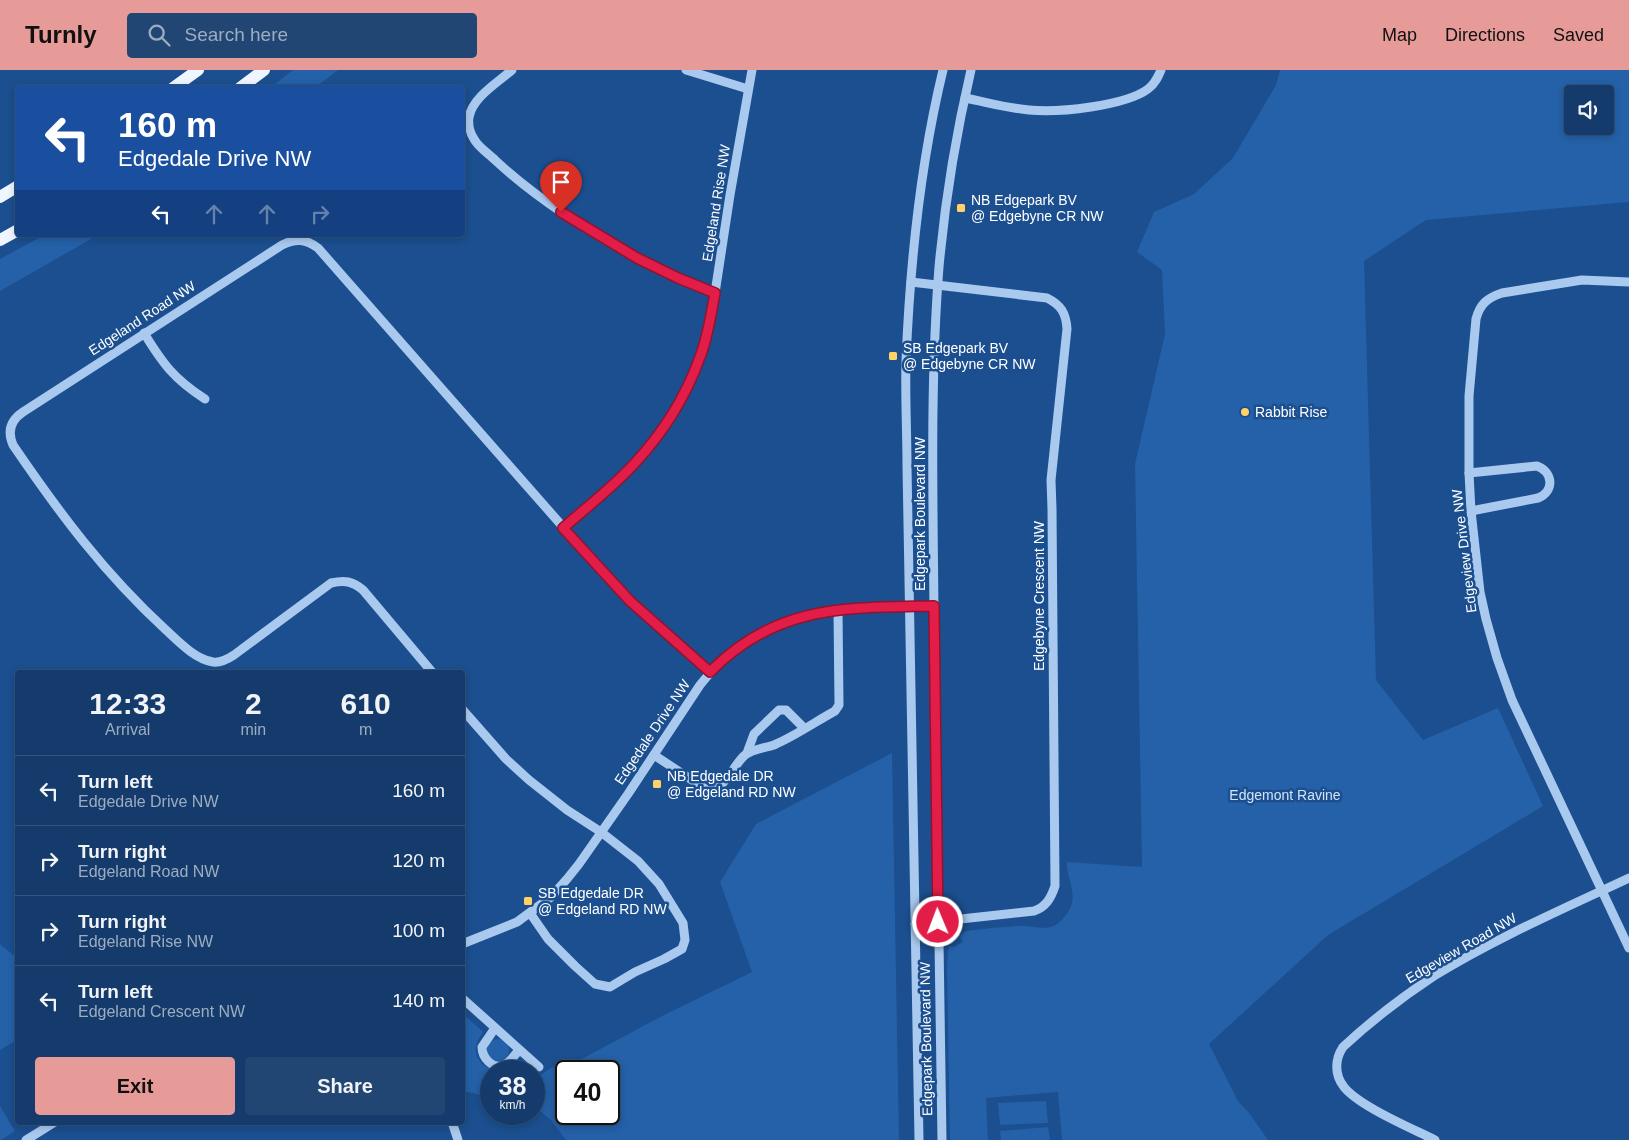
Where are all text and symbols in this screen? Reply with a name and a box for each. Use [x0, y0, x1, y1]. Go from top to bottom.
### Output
search box [127, 13, 477, 58]
text: Turnly [25, 21, 97, 48]
icon: search [145, 21, 173, 49]
text: Search here [185, 24, 288, 45]
text: Map [1382, 25, 1417, 45]
text: Directions [1445, 25, 1525, 45]
text: Saved [1553, 25, 1604, 45]
map controls [1564, 85, 1614, 135]
button: sound [1564, 85, 1614, 135]
icon: left [35, 105, 100, 170]
text: 160 m [118, 105, 217, 144]
street label: Edgeland Rise NW [699, 143, 733, 263]
text: Edgedale Drive NW [118, 146, 311, 171]
pin [540, 161, 582, 212]
icon: arrive [547, 168, 575, 196]
place label: NB Edgepark BV @ Edgebyne CR NW [971, 192, 1104, 224]
icon: left [147, 200, 175, 228]
icon: ahead [200, 200, 228, 228]
icon: ahead [253, 200, 281, 228]
icon: right [306, 200, 334, 228]
marker: NB Edgepark BV @ Edgebyne CR NW [955, 202, 967, 214]
street label: Edgeland Road NW [86, 277, 199, 358]
place label: SB Edgepark BV @ Edgebyne CR NW [903, 340, 1036, 372]
marker: SB Edgepark BV @ Edgebyne CR NW [887, 350, 899, 362]
place label: Rabbit Rise [1255, 404, 1328, 420]
marker: Rabbit Rise [1239, 406, 1251, 418]
street label: Edgepark Boulevard NW [912, 436, 928, 591]
street label: Edgeview Drive NW [1448, 487, 1480, 614]
street label: Edgebyne Crescent NW [1031, 520, 1047, 671]
street label: Edgedale Drive NW [611, 676, 693, 787]
text: 12:33 [89, 687, 166, 720]
text: 2 [245, 687, 262, 720]
text: 610 [341, 687, 391, 720]
text: Arrival [105, 721, 150, 738]
text: min [240, 721, 266, 738]
text: m [359, 721, 372, 738]
place label: NB Edgedale DR @ Edgeland RD NW [667, 768, 796, 800]
text: Turn left [78, 771, 153, 792]
icon: left [35, 777, 63, 805]
marker: NB Edgedale DR @ Edgeland RD NW [651, 778, 663, 790]
text: 160 m [392, 780, 445, 801]
park label: Edgemont Ravine [1229, 787, 1341, 803]
text: Edgedale Drive NW [78, 793, 219, 810]
text: Turn right [78, 841, 166, 862]
icon: right [35, 847, 63, 875]
text: 120 m [392, 850, 445, 871]
text: Edgeland Road NW [78, 863, 219, 880]
place label: SB Edgedale DR @ Edgeland RD NW [538, 885, 667, 917]
marker: SB Edgedale DR @ Edgeland RD NW [522, 895, 534, 907]
position arrow [911, 895, 963, 947]
street label: Edgeview Road NW [1403, 909, 1520, 986]
text: Turn right [78, 911, 166, 932]
icon: right [35, 917, 63, 945]
text: 100 m [392, 920, 445, 941]
text: Edgeland Rise NW [78, 933, 213, 950]
street label: Edgepark Boulevard NW [917, 961, 935, 1116]
text: Turn left [78, 981, 153, 1002]
icon: left [35, 987, 63, 1015]
text: 140 m [392, 990, 445, 1011]
text: Edgeland Crescent NW [78, 1003, 245, 1020]
button: Exit [35, 1057, 235, 1115]
button: Share [245, 1057, 445, 1115]
speed limit sign: 40 [555, 1060, 620, 1125]
text: 38 [499, 1072, 526, 1100]
text: km/h [499, 1098, 526, 1112]

